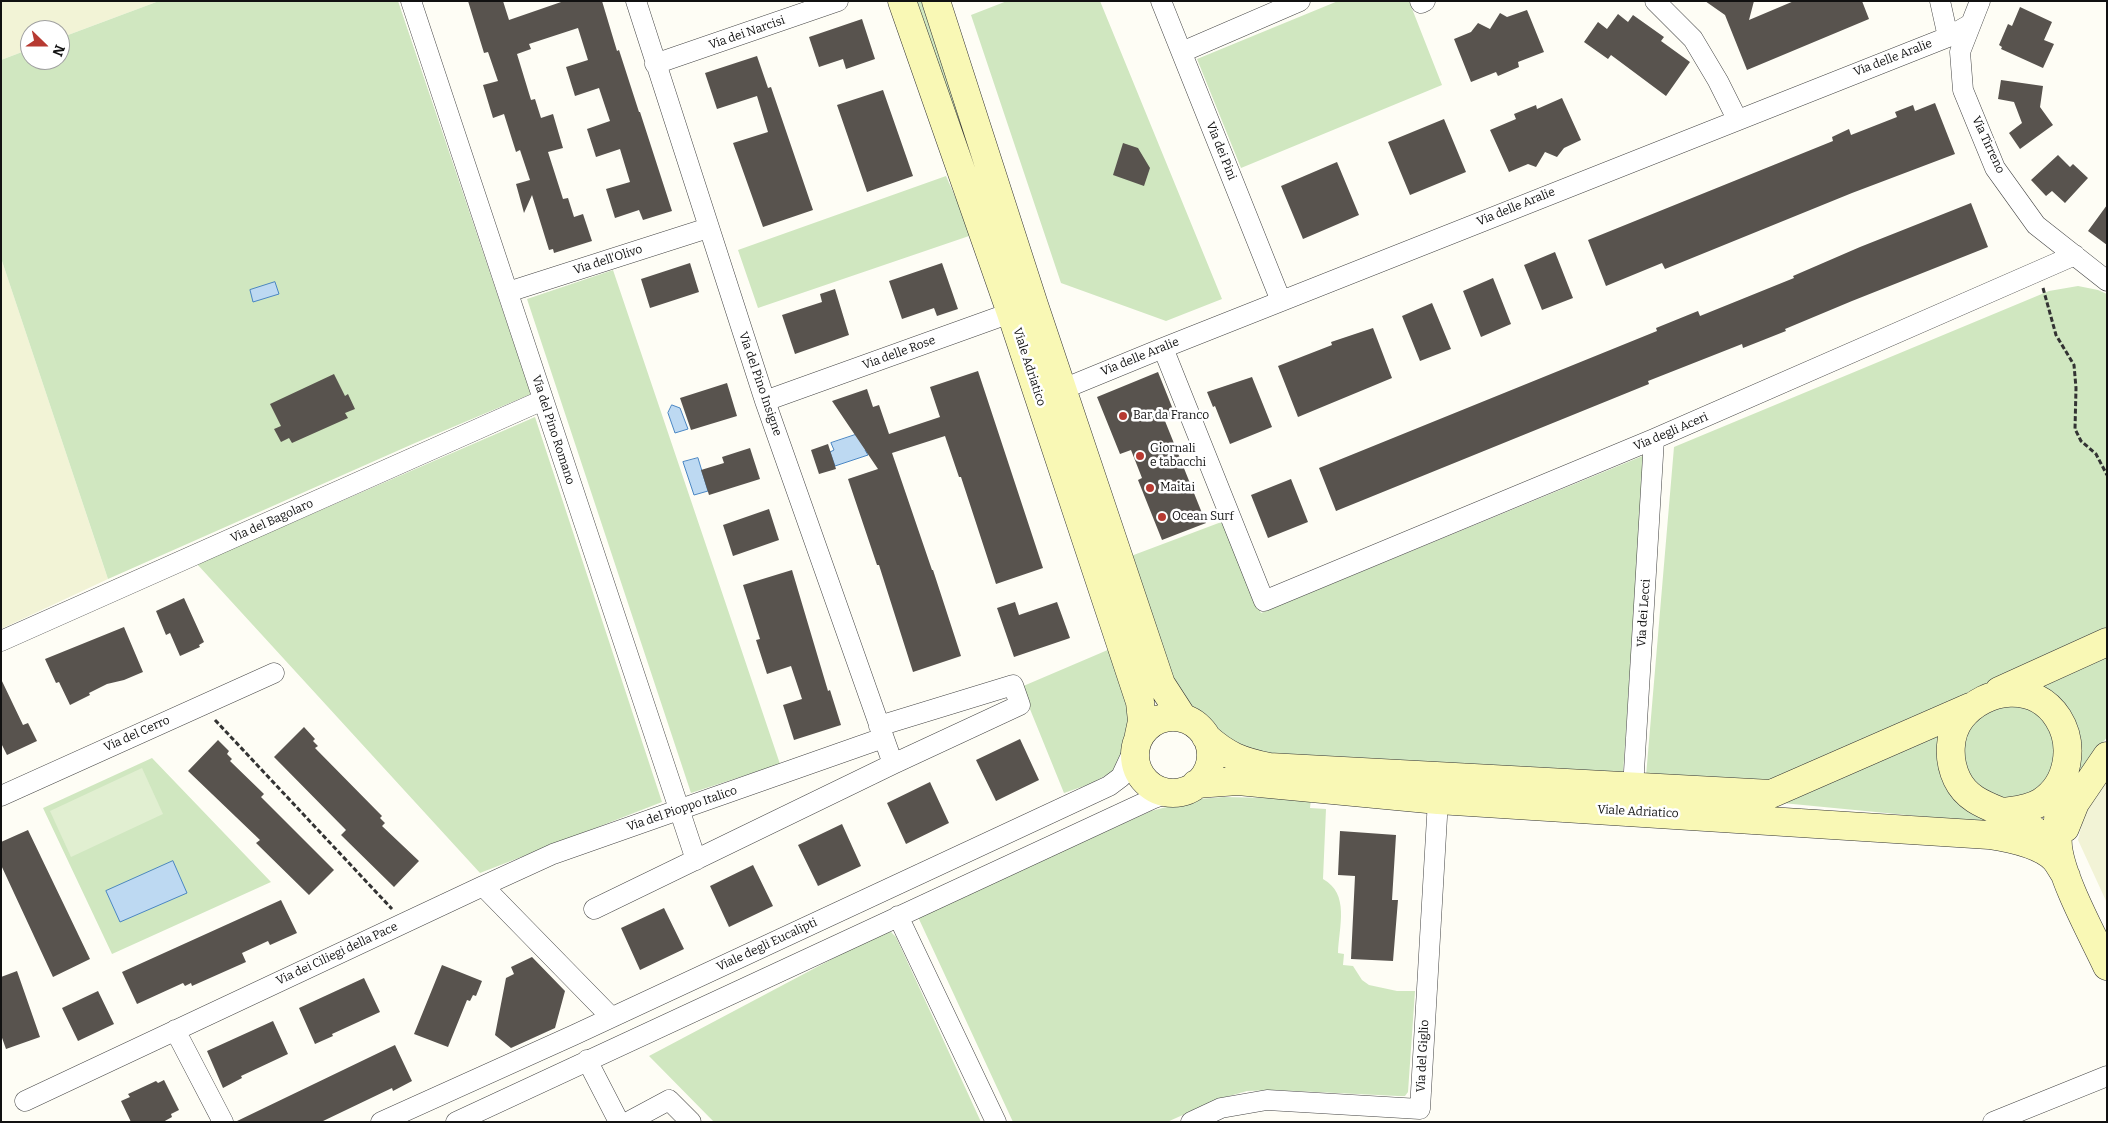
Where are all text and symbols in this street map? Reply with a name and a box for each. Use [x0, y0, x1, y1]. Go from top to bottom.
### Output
street label: Via dei Narcisi [707, 13, 787, 53]
north arrow [20, 20, 70, 70]
street label: Via delle Aralie [1852, 36, 1934, 80]
text: N [49, 42, 68, 59]
street label: Via Tirreno [1968, 114, 2008, 176]
street label: Via dei Pini [1203, 120, 1239, 182]
street label: Via delle Aralie [1475, 185, 1557, 229]
street label: Via dell'Olivo [572, 242, 644, 278]
street label: Viale Adriatico [1010, 326, 1048, 408]
street label: Via del Pino Insigne [735, 330, 785, 438]
street label: Via delle Rose [861, 333, 937, 373]
street label: Via delle Aralie [1099, 335, 1181, 379]
street label: Via del Pino Romano [529, 373, 577, 487]
place label: Bar da Franco [1133, 409, 1209, 423]
marker: Bar da Franco [1117, 410, 1129, 422]
street label: Via degli Aceri [1632, 410, 1710, 454]
place label: Giornali e tabacchi [1150, 442, 1206, 470]
marker: Giornali e tabacchi [1134, 450, 1146, 462]
place label: Maitai [1160, 481, 1195, 495]
marker: Maitai [1144, 482, 1156, 494]
street label: Via del Bagolaro [228, 496, 316, 546]
place label: Ocean Surf [1172, 510, 1234, 524]
marker: Ocean Surf [1156, 511, 1168, 523]
street label: Via dei Lecci [1634, 578, 1654, 648]
street label: Via del Cerro [102, 713, 172, 755]
street label: Via del Pioppo Italico [625, 783, 739, 835]
street label: Viale Adriatico [1597, 803, 1679, 821]
street label: Viale degli Eucalipti [714, 915, 820, 975]
street label: Via dei Ciliegi della Pace [274, 920, 400, 988]
street label: Via del Giglio [1414, 1019, 1432, 1093]

